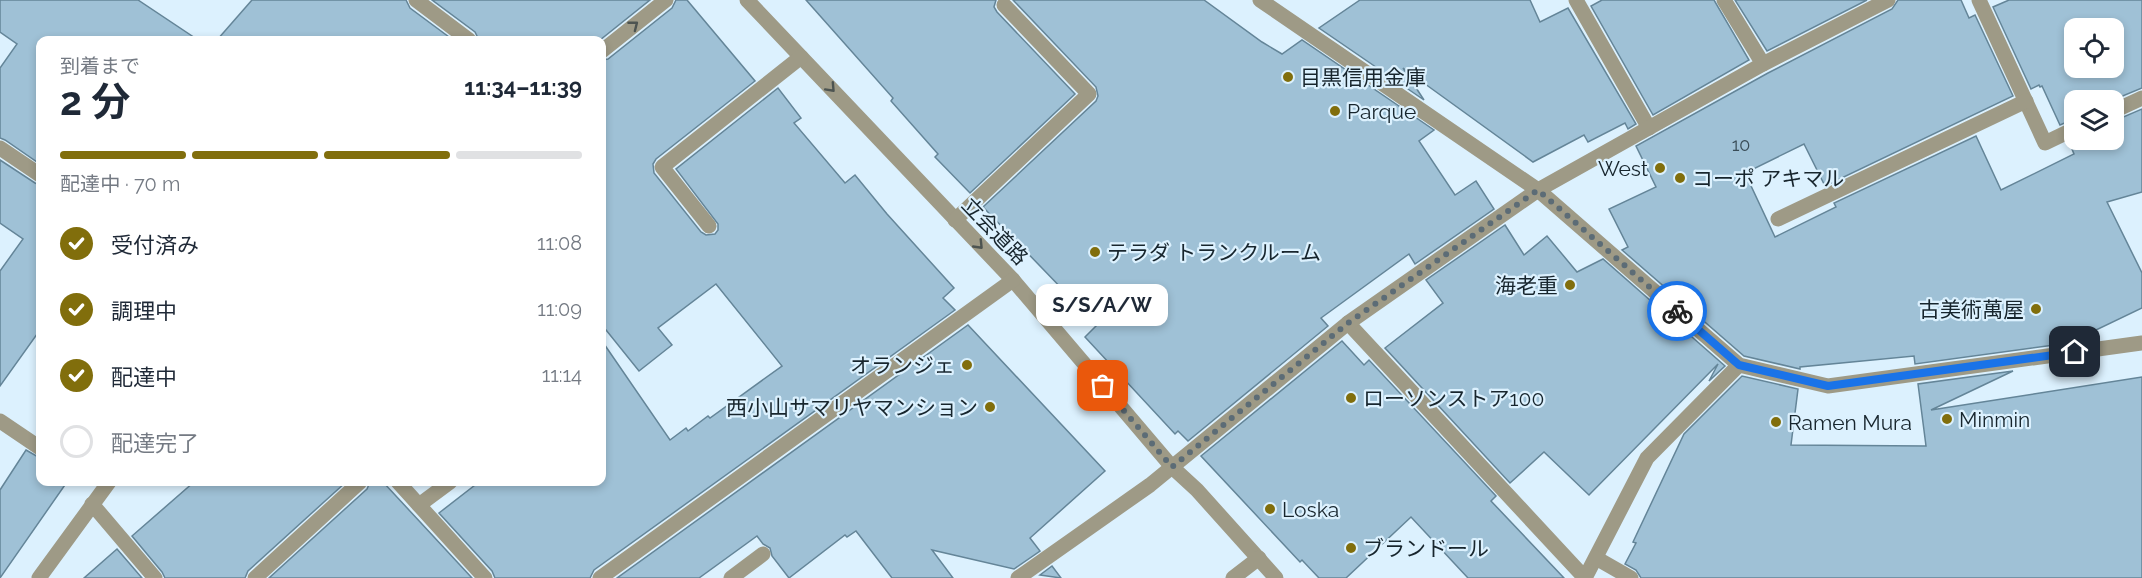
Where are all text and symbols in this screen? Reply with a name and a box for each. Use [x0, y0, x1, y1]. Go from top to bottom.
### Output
map controls [2064, 18, 2124, 150]
button: locate [2064, 18, 2124, 78]
one-way arrow [627, 22, 638, 33]
text: 到着まで [60, 54, 140, 78]
place label: 目黒信用金庫 [1300, 65, 1426, 90]
marker: 目黒信用金庫 [1281, 70, 1295, 84]
text: 11:34–11:39 [464, 74, 582, 100]
text: 2 分 [60, 78, 130, 124]
one-way arrow [824, 82, 835, 92]
button: layers [2064, 90, 2124, 150]
place label: Parque [1347, 99, 1416, 124]
marker: Parque [1328, 104, 1342, 118]
house number: 10 [1732, 134, 1750, 155]
place label: West [1598, 156, 1648, 181]
marker: West [1653, 161, 1667, 175]
place label: コーポ アキマル [1692, 166, 1844, 191]
marker: コーポ アキマル [1673, 171, 1687, 185]
text: 配達中 · 70 m [60, 172, 180, 196]
street label: 立会道路 [957, 192, 1033, 270]
icon: check [60, 227, 93, 260]
text: 11:08 [537, 231, 582, 255]
text: 受付済み [111, 232, 199, 258]
one-way arrow [972, 238, 983, 249]
place label: テラダ トランクルーム [1107, 240, 1321, 265]
marker: テラダ トランクルーム [1088, 245, 1102, 259]
place label: 海老重 [1495, 273, 1558, 298]
marker: 海老重 [1563, 278, 1577, 292]
courier [1647, 281, 1707, 341]
callout: S/S/A/W [1037, 284, 1169, 326]
icon: check [60, 293, 93, 326]
text: S/S/A/W [1052, 293, 1152, 317]
icon: bike [1661, 295, 1694, 328]
text: 11:09 [537, 297, 582, 321]
place label: 古美術萬屋 [1919, 297, 2024, 322]
text: 調理中 [111, 298, 177, 324]
marker: 古美術萬屋 [2029, 302, 2043, 316]
pin [2049, 326, 2100, 377]
icon: home [2058, 335, 2091, 368]
place label: オランジェ [850, 353, 955, 378]
marker: オランジェ [960, 358, 974, 372]
icon: check [60, 359, 93, 392]
pin [1077, 360, 1128, 411]
text: 11:14 [542, 363, 582, 387]
text: 配達中 [111, 364, 177, 390]
icon: bag [1086, 369, 1119, 402]
place label: ローソンストア100 [1363, 386, 1544, 411]
marker: ローソンストア100 [1344, 391, 1358, 405]
place label: 西小山サマリヤマンション [726, 395, 978, 420]
marker: 西小山サマリヤマンション [983, 400, 997, 414]
place label: Minmin [1959, 407, 2030, 432]
place label: Ramen Mura [1788, 410, 1912, 435]
marker: Minmin [1940, 412, 1954, 426]
marker: Ramen Mura [1769, 415, 1783, 429]
text: 配達完了 [111, 430, 199, 456]
place label: Loska [1282, 497, 1339, 522]
marker: Loska [1263, 502, 1277, 516]
place label: ブランドール [1363, 536, 1489, 561]
marker: ブランドール [1344, 541, 1358, 555]

